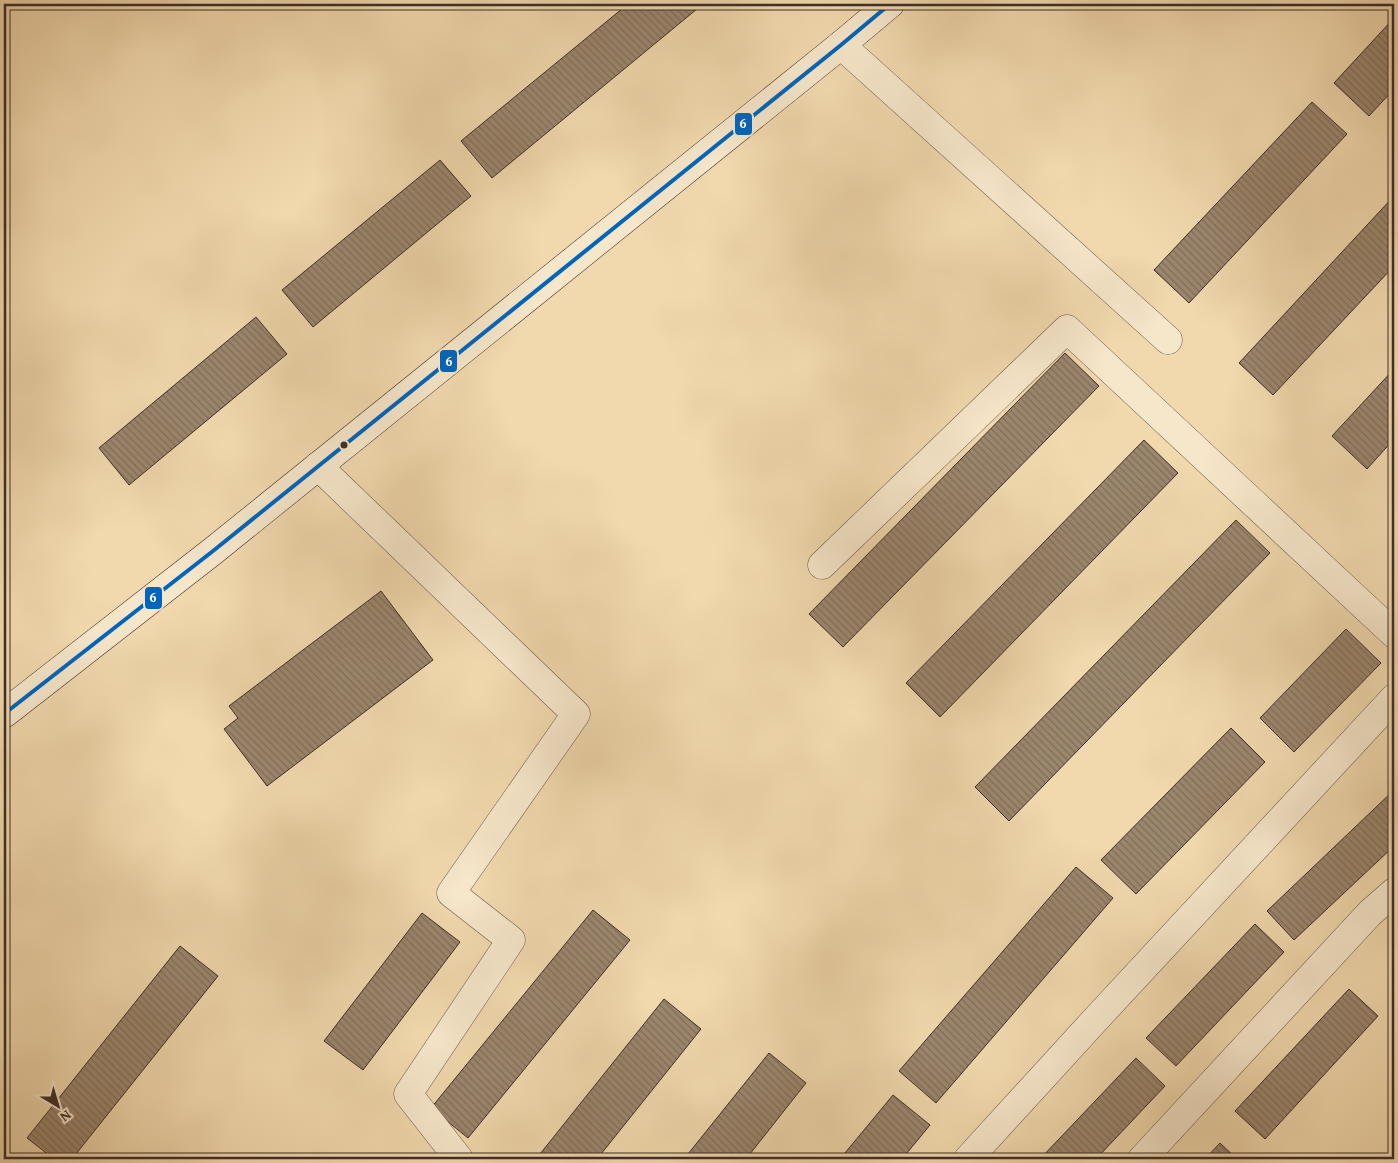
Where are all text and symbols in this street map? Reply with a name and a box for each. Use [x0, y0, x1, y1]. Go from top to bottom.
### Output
line badge: 6 [734, 112, 753, 136]
text: 6 [739, 113, 747, 133]
line badge: 6 [439, 349, 458, 373]
text: 6 [445, 351, 453, 371]
unlabelled marker [339, 440, 349, 450]
line badge: 6 [144, 586, 163, 610]
text: 6 [149, 587, 157, 607]
north arrow [32, 1080, 82, 1130]
text: N [56, 1105, 76, 1127]

